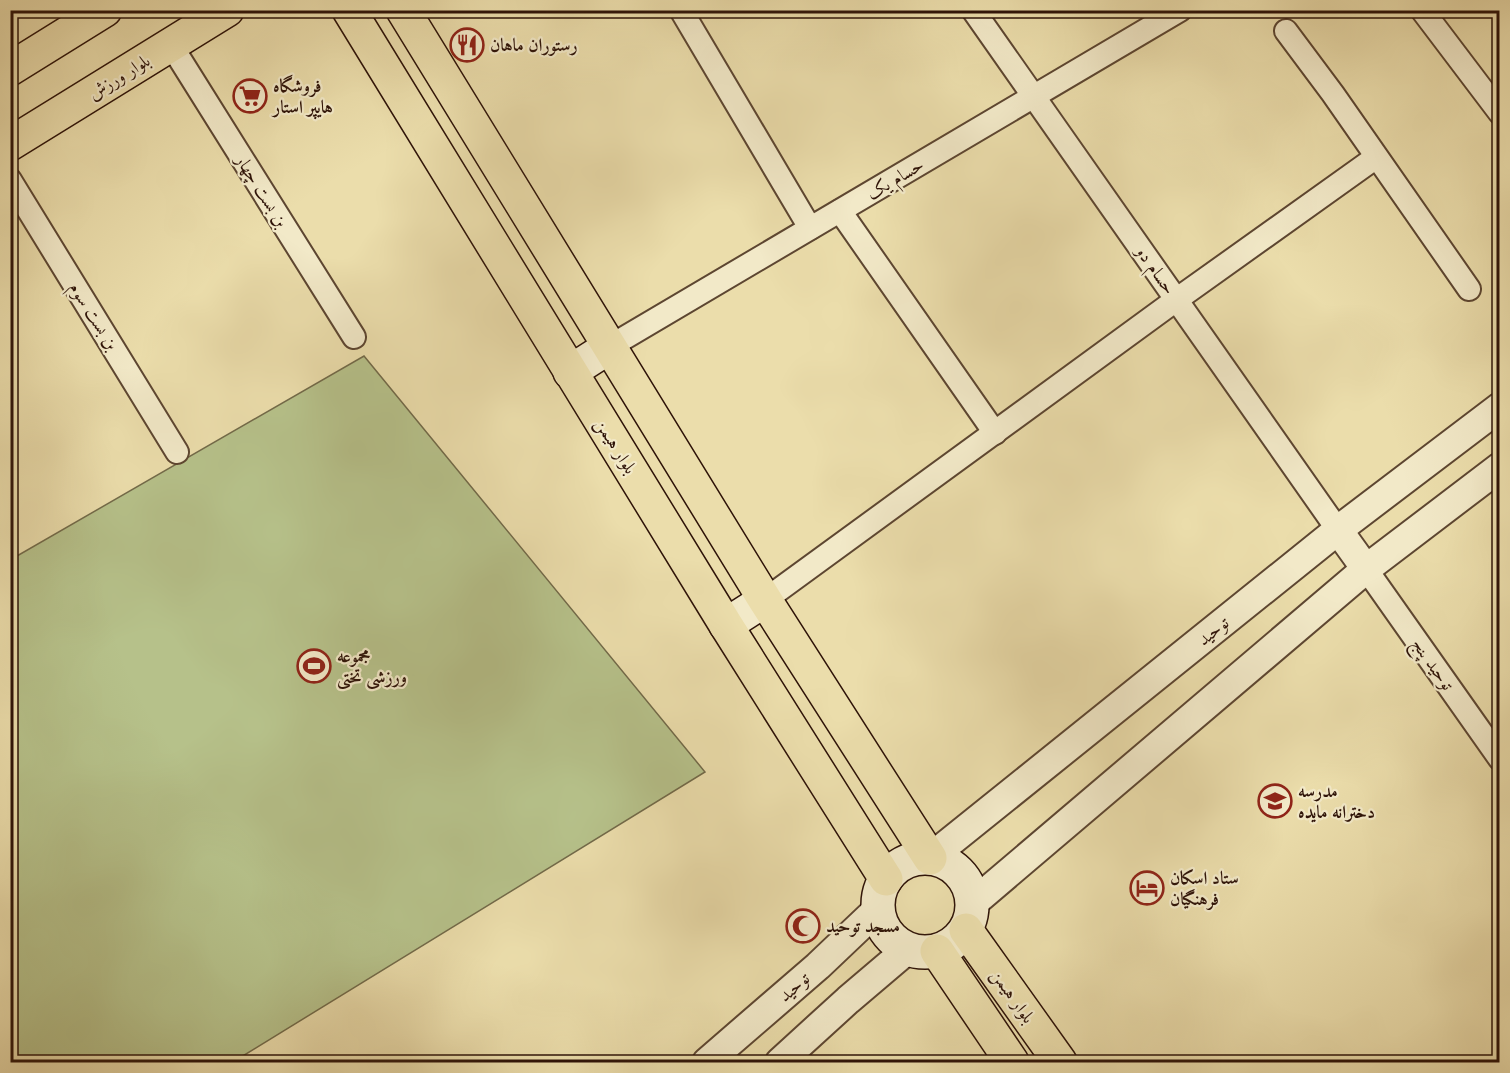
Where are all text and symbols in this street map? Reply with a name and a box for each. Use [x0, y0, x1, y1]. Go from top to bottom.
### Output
restaurant icon: رستوران ماهان [449, 27, 485, 63]
place label: رستوران ماهان [490, 34, 578, 56]
street label: بلوار ورزش [84, 49, 154, 105]
place label: فروشگاه هایپر استار [271, 74, 333, 120]
supermarket icon: فروشگاه هایپر استار [232, 78, 268, 114]
street label: بن بست چهار [229, 149, 293, 233]
street label: حسام یک [862, 153, 930, 209]
street label: حسام دو [1126, 240, 1181, 301]
street label: بن بست سوم [60, 278, 124, 357]
street label: بلوار هیمن [590, 414, 642, 478]
street label: توحید [1193, 611, 1234, 650]
street label: توحید پنج [1403, 634, 1459, 698]
place label: مجموعه ورزشی تختی [337, 645, 407, 690]
sports icon: مجموعه ورزشی تختی [296, 648, 332, 684]
place label: مدرسه دخترانه مایده [1298, 780, 1375, 823]
school or university icon: مدرسه دخترانه مایده [1257, 783, 1293, 819]
place label: ستاد اسکان فرهنگیان [1170, 867, 1239, 911]
hotel icon: ستاد اسکان فرهنگیان [1129, 870, 1165, 906]
mosque icon: مسجد توحید [785, 908, 821, 944]
place label: مسجد توحید [826, 915, 900, 937]
street label: بلوار هیمن [986, 964, 1040, 1028]
street label: توحید [774, 967, 815, 1007]

